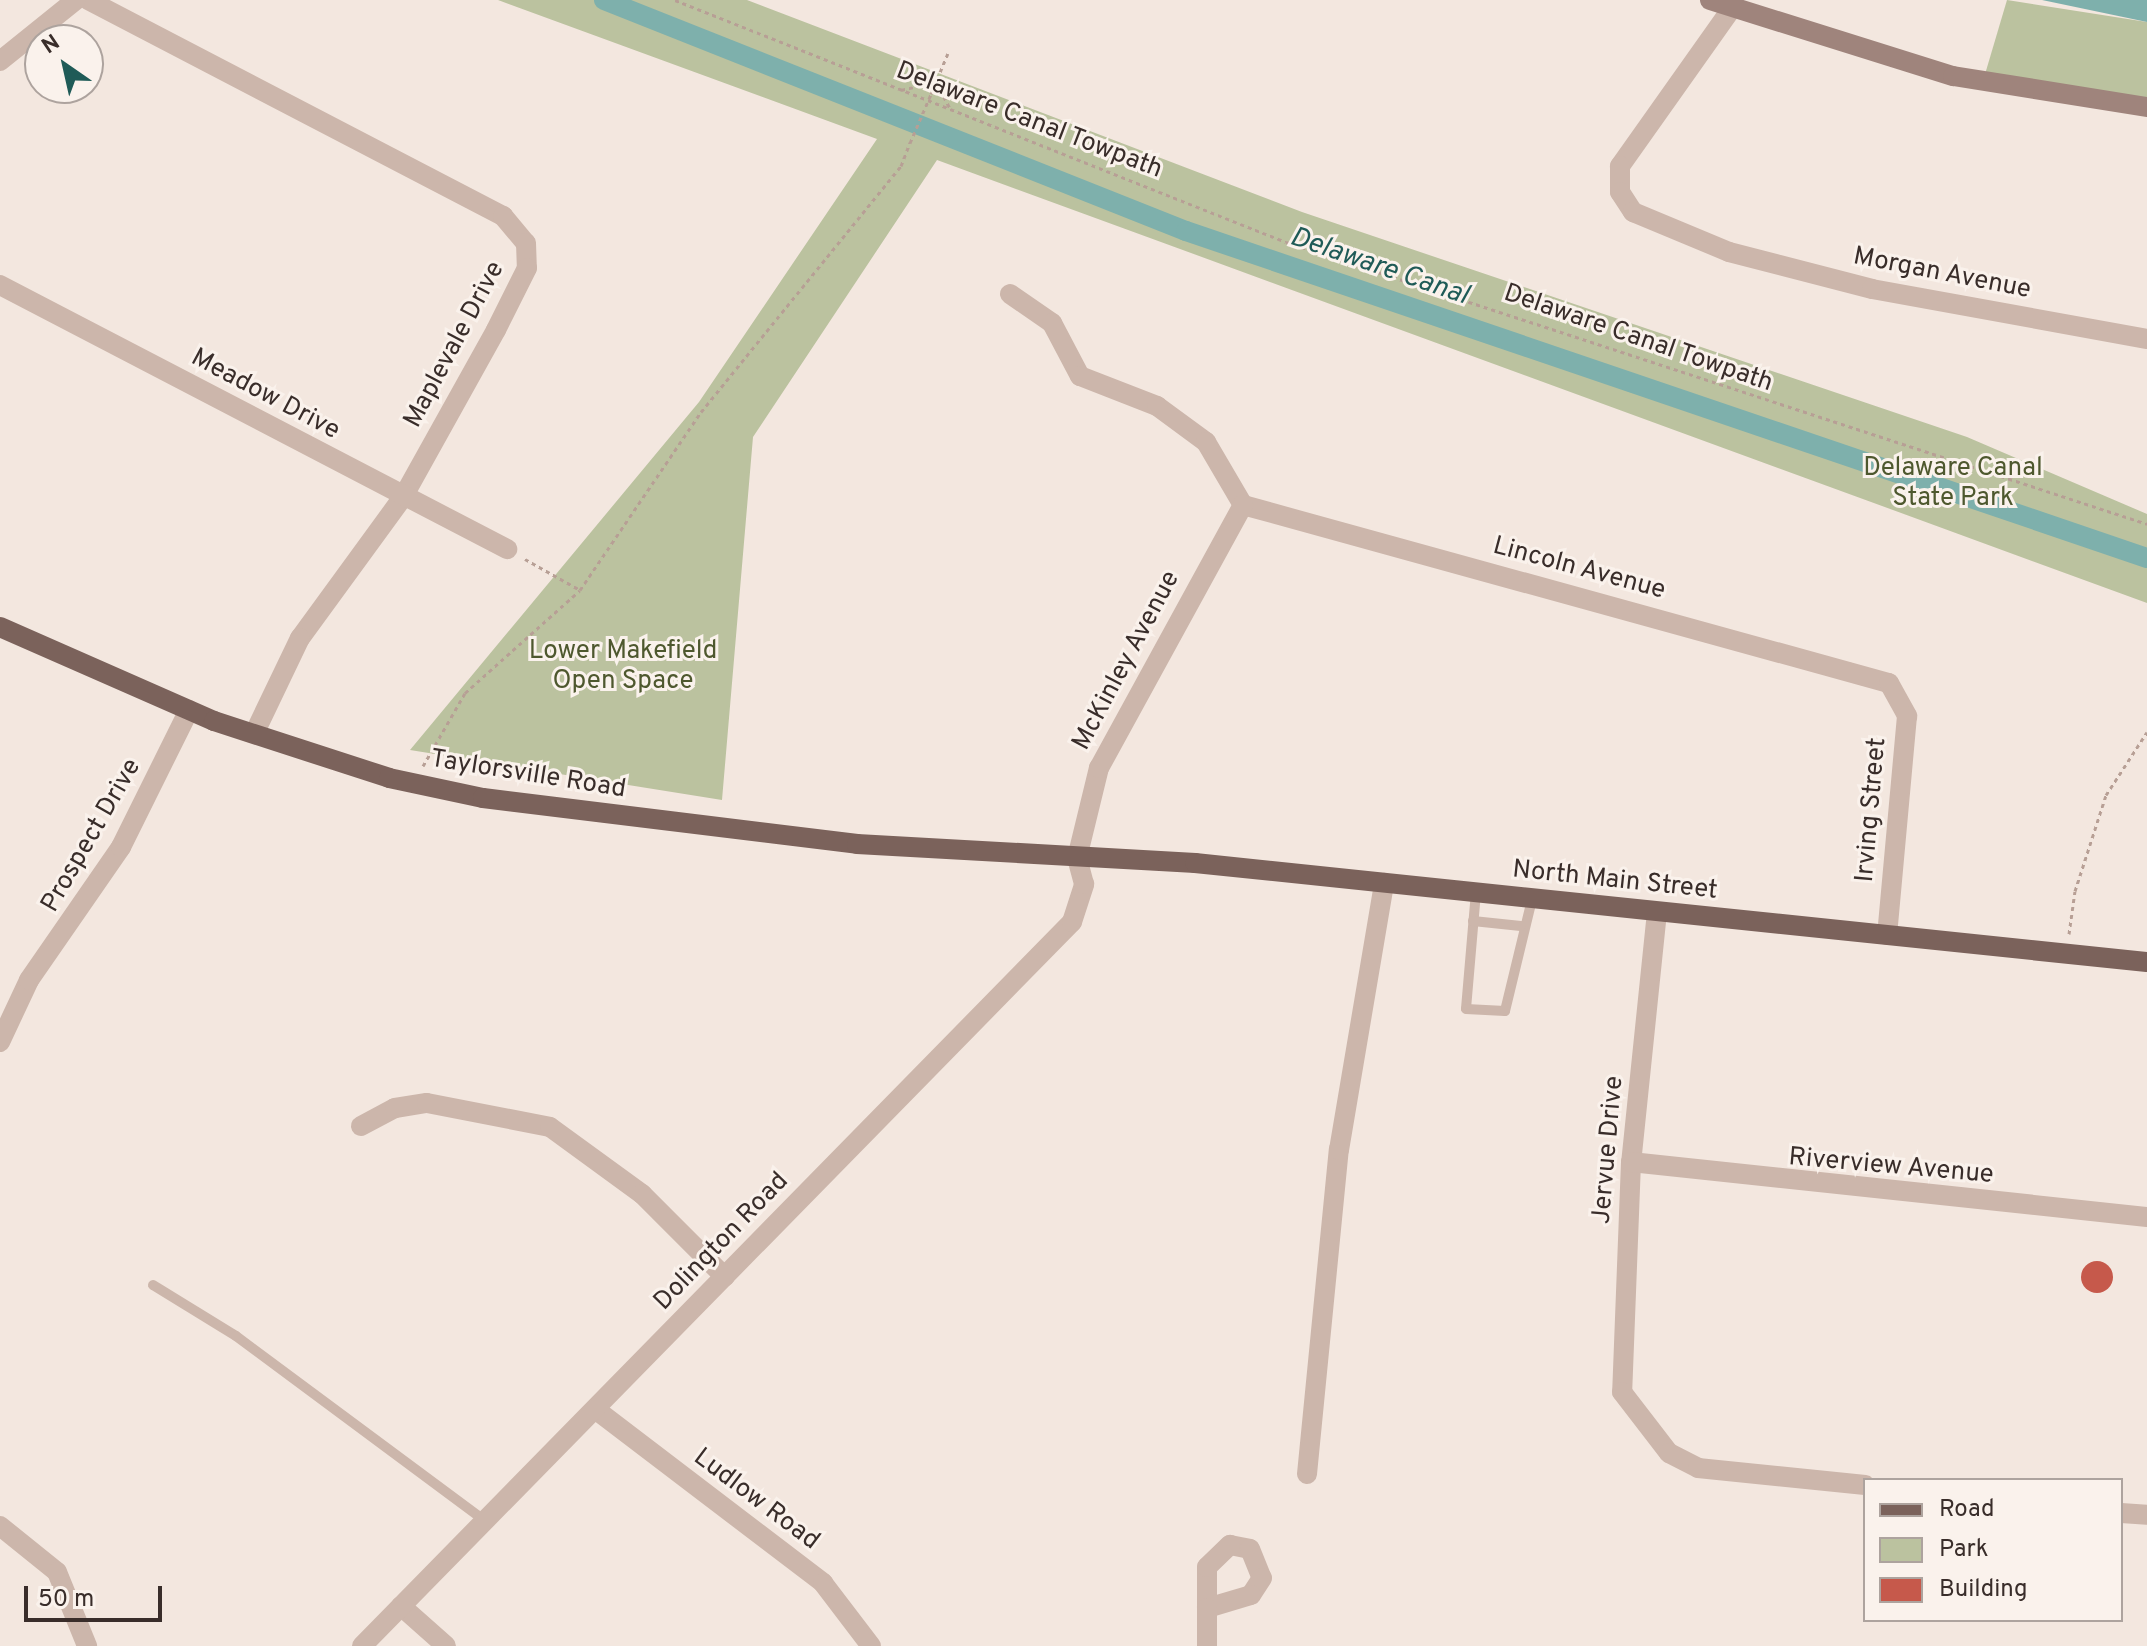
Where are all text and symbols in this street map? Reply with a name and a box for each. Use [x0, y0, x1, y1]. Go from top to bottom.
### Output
north arrow [24, 24, 104, 104]
text: N [37, 30, 66, 61]
street label: Delaware Canal Towpath [891, 56, 1167, 186]
water label: Delaware Canal [1285, 221, 1473, 313]
street label: Morgan Avenue [1850, 241, 2034, 307]
street label: Maplevale Drive [398, 256, 512, 434]
street label: Delaware Canal Towpath [1499, 278, 1777, 400]
street label: Meadow Drive [185, 343, 345, 447]
park label: Delaware Canal State Park [1863, 453, 2043, 514]
street label: Lincoln Avenue [1489, 531, 1669, 607]
street label: McKinley Avenue [1066, 566, 1188, 756]
park label: Lower Makefield Open Space [529, 636, 717, 698]
street label: Irving Street [1850, 736, 1894, 884]
street label: Taylorsville Road [428, 744, 628, 806]
street label: Prospect Drive [35, 754, 149, 918]
street label: North Main Street [1511, 855, 1719, 907]
street label: Jervue Drive [1587, 1075, 1631, 1225]
street label: Riverview Avenue [1787, 1142, 1995, 1192]
street label: Dolington Road [648, 1166, 796, 1318]
street label: Ludlow Road [687, 1443, 825, 1557]
legend [1863, 1478, 2123, 1622]
text: Road [1939, 1495, 1995, 1525]
text: Park [1939, 1535, 1989, 1565]
scale bar [28, 1570, 166, 1620]
text: Building [1939, 1575, 2028, 1605]
text: 50 m [38, 1585, 94, 1615]

